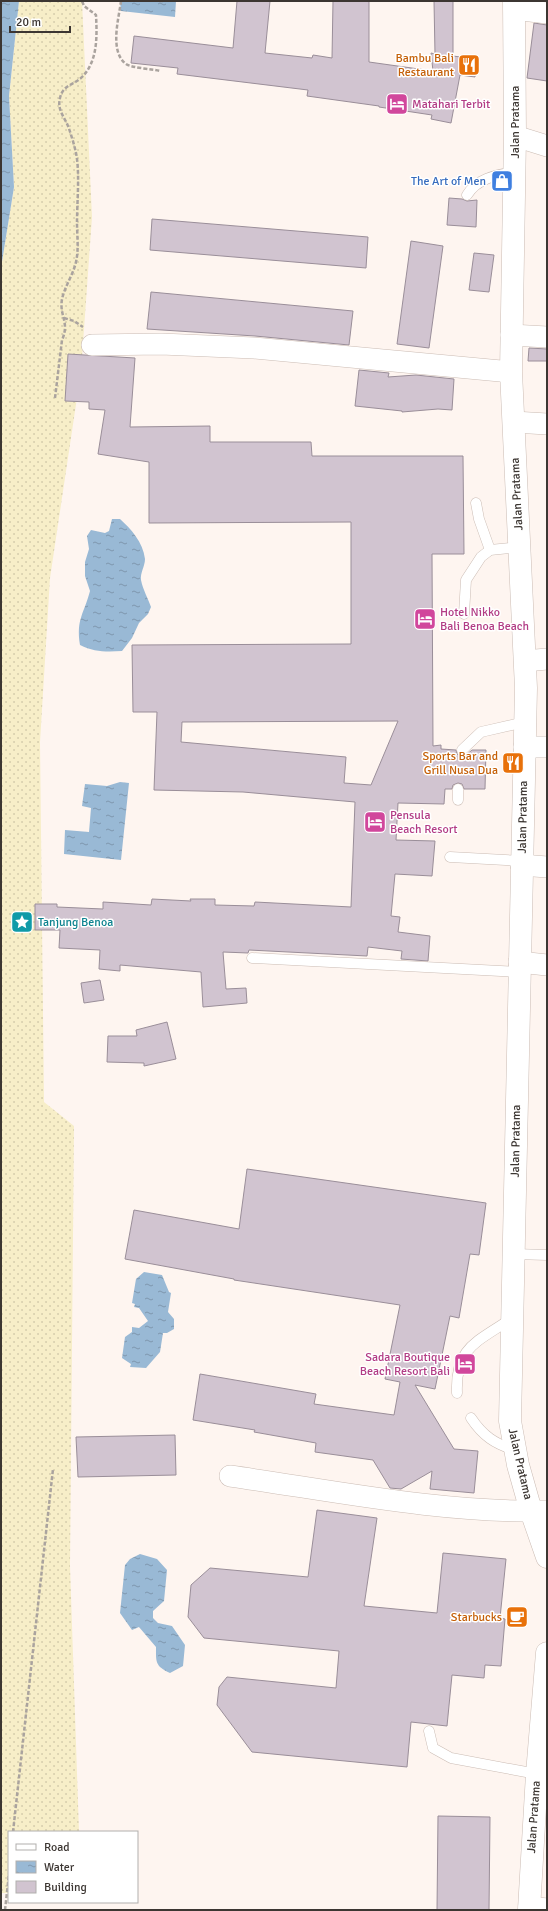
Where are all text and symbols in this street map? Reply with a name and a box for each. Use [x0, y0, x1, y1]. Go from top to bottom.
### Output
scale bar [10, 8, 70, 34]
text: 20 m [16, 15, 41, 30]
place label: Bambu Bali Restaurant [395, 51, 454, 80]
restaurant icon: Bambu Bali Restaurant [456, 52, 482, 78]
street label: Jalan Pratama [508, 86, 523, 158]
hotel icon: Matahari Terbit [384, 91, 410, 117]
place label: Matahari Terbit [412, 97, 490, 112]
shop icon: The Art of Men [489, 168, 515, 194]
place label: The Art of Men [411, 174, 486, 189]
street label: Jalan Pratama [508, 457, 526, 531]
place label: Hotel Nikko Bali Benoa Beach [440, 605, 529, 634]
hotel icon: Hotel Nikko Bali Benoa Beach [412, 606, 438, 632]
place label: Sports Bar and Grill Nusa Dua [423, 749, 498, 778]
restaurant icon: Sports Bar and Grill Nusa Dua [500, 750, 526, 776]
street label: Jalan Pratama [515, 780, 531, 854]
place label: Pensula Beach Resort [390, 808, 458, 837]
hotel icon: Pensula Beach Resort [362, 809, 388, 835]
place icon: Tanjung Benoa [9, 909, 35, 935]
place label: Tanjung Benoa [38, 915, 113, 930]
street label: Jalan Pratama [508, 1104, 524, 1178]
place label: Sadara Boutique Beach Resort Bali [360, 1350, 450, 1379]
hotel icon: Sadara Boutique Beach Resort Bali [452, 1351, 478, 1377]
street label: Jalan Pratama [505, 1427, 535, 1501]
cafe icon: Starbucks [504, 1604, 530, 1630]
place label: Starbucks [451, 1610, 502, 1625]
street label: Jalan Pratama [524, 1780, 544, 1854]
legend [8, 1831, 138, 1903]
text: Road [44, 1840, 70, 1855]
text: Water [44, 1860, 75, 1875]
text: Building [44, 1880, 87, 1895]

